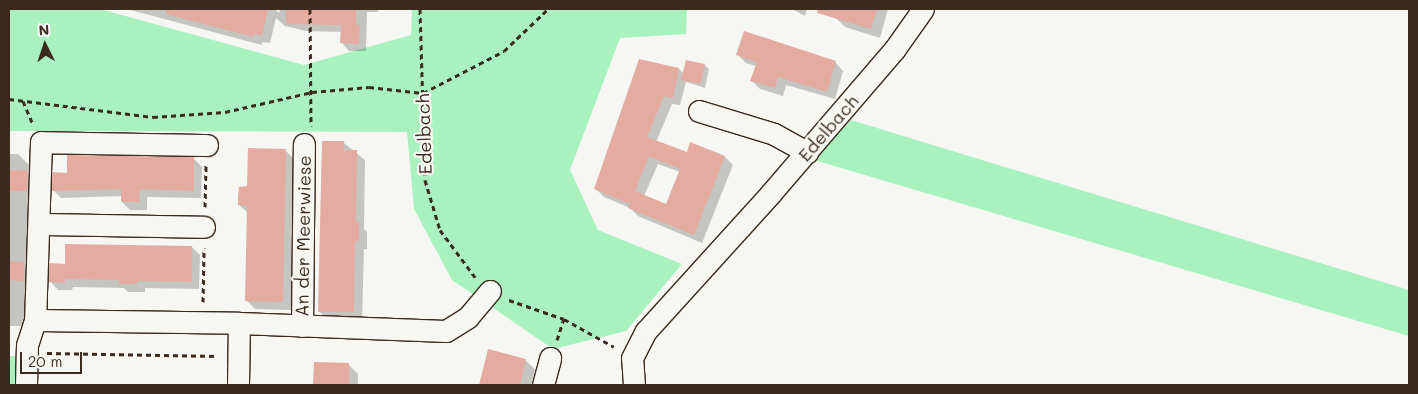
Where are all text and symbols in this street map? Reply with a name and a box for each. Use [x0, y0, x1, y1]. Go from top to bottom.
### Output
north arrow [20, 20, 70, 70]
text: N [38, 20, 50, 39]
street label: Edelbach [793, 90, 863, 166]
street label: Edelbach [412, 93, 436, 175]
street label: An der Meerwiese [291, 155, 315, 317]
scale bar [22, 342, 85, 374]
text: 20 m [28, 351, 62, 371]

